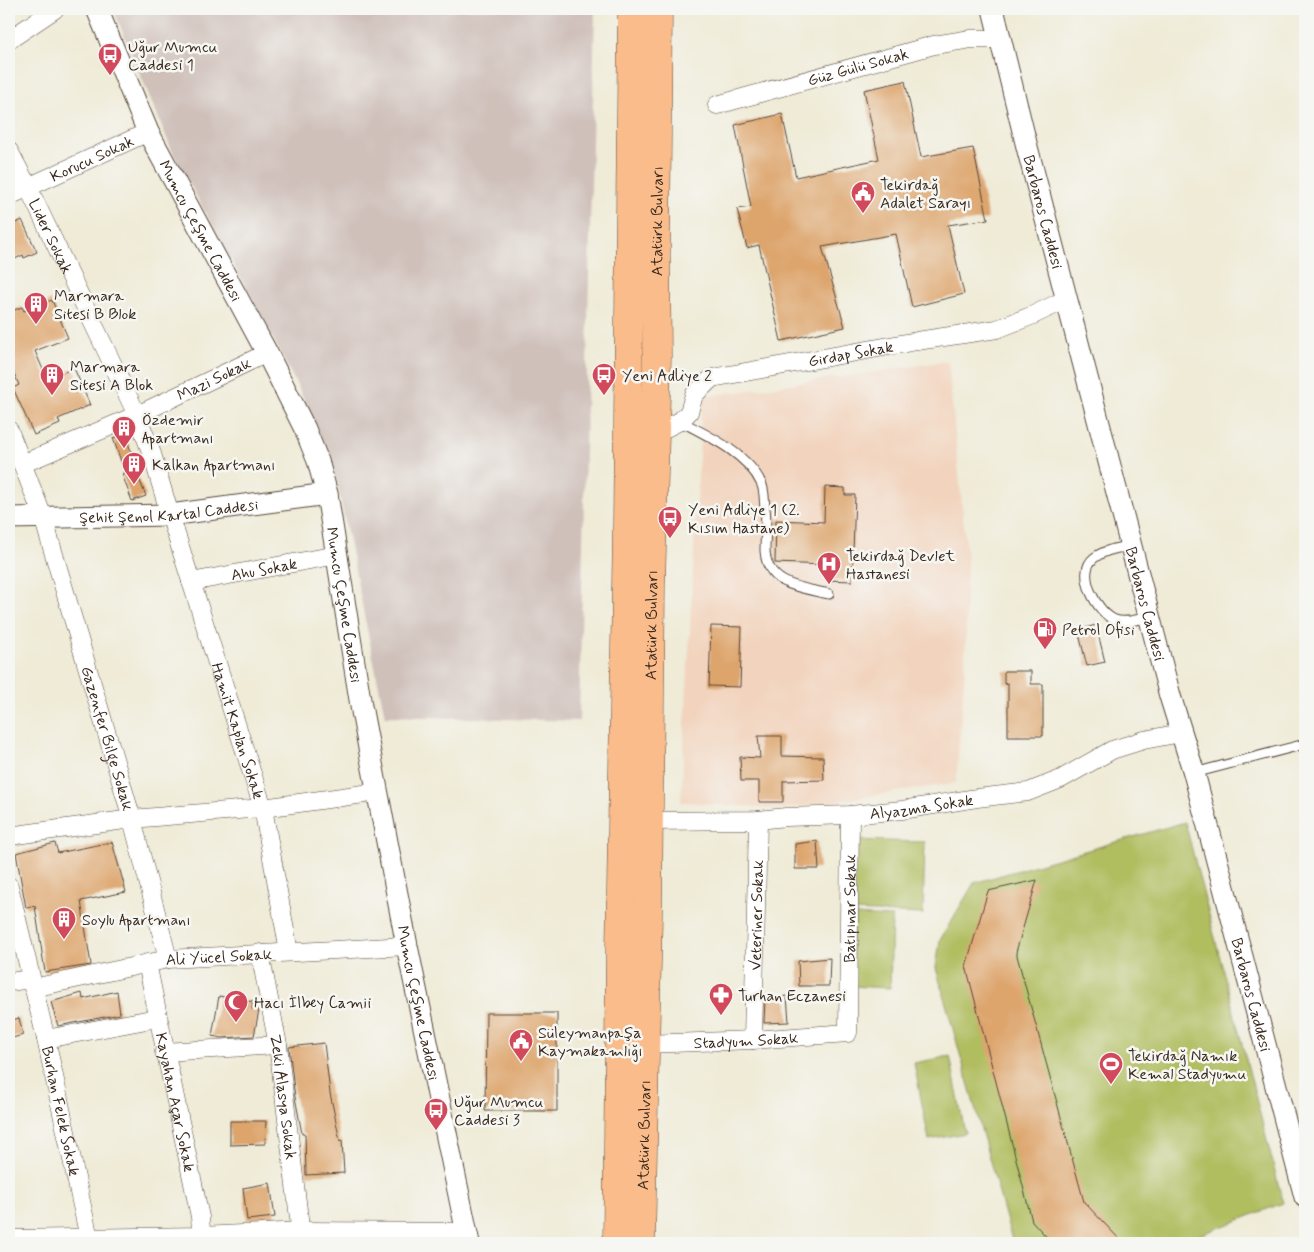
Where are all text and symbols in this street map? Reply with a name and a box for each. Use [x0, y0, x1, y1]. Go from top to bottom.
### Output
place label: Uğur Mumcu Caddesi 1 [128, 37, 217, 76]
bus stop icon: Uğur Mumcu Caddesi 1 [97, 42, 123, 76]
street label: Güz Gülü Sokak [805, 44, 911, 92]
street label: Korucu Sokak [47, 131, 138, 188]
street label: Barbaros Caddesi [1018, 153, 1067, 272]
street label: Mumcu Çeşme Caddesi [153, 157, 246, 306]
street label: Atatürk Bulvarı [647, 166, 669, 276]
place label: Tekirdağ Adalet Sarayı [880, 175, 971, 214]
public building icon: Tekirdağ Adalet Sarayı [850, 180, 876, 214]
street label: Lider Sokak [23, 196, 77, 278]
place label: Marmara Sitesi B Blok [54, 286, 136, 325]
building icon: Marmara Sitesi B Blok [23, 291, 49, 325]
street label: Girdap Sokak [807, 337, 895, 372]
street label: Mazi Sokak [174, 353, 255, 406]
place label: Marmara Sitesi A Blok [70, 357, 153, 396]
building icon: Marmara Sitesi A Blok [39, 362, 65, 396]
bus stop icon: Yeni Adliye 2 [591, 362, 617, 396]
place label: Yeni Adliye 2 [622, 366, 712, 387]
place label: Özdemir Apartmanı [142, 410, 214, 450]
building icon: Özdemir Apartmanı [111, 415, 137, 449]
building icon: Kalkan Apartmanı [121, 451, 147, 485]
place label: Kalkan Apartmanı [152, 455, 275, 477]
street label: Şehit Şenol Kartal Caddesi [79, 494, 260, 529]
place label: Yeni Adliye 1 (2. Kısım Hastane) [688, 500, 800, 539]
bus stop icon: Yeni Adliye 1 (2. Kısım Hastane) [657, 505, 683, 539]
street label: Mumcu Çeşme Caddesi [320, 526, 366, 685]
street label: Barbaros Caddesi [1120, 545, 1169, 664]
place label: Tekirdağ Devlet Hastanesi [846, 546, 955, 585]
hospital icon: Tekirdağ Devlet Hastanesi [816, 551, 842, 585]
street label: Ahu Sokak [229, 554, 299, 586]
street label: Atatürk Bulvarı [641, 570, 663, 680]
fuel station icon: Petrol Ofisi [1032, 616, 1058, 650]
place label: Petrol Ofisi [1062, 620, 1135, 641]
street label: Hamit Kaplan Sokak [206, 660, 268, 802]
street label: Gazenfer Bilge Sokak [76, 664, 138, 813]
street label: Alyazma Sokak [869, 790, 975, 825]
street label: Batıpınar Sokak [840, 854, 862, 963]
street label: Veteriner Sokak [746, 860, 769, 971]
building icon: Soylu Apartmanı [51, 906, 77, 940]
place label: Soylu Apartmanı [82, 910, 191, 932]
street label: Mumcu Çeşme Caddesi [391, 924, 444, 1083]
street label: Barbaros Caddesi [1226, 936, 1276, 1054]
street label: Ali Yücel Sokak [165, 944, 273, 971]
pharmacy icon: Turhan Eczanesi [708, 982, 734, 1016]
place label: Turhan Eczanesi [738, 986, 846, 1007]
mosque icon: Hacı İlbey Camii [223, 989, 249, 1023]
place label: Hacı İlbey Camii [254, 993, 371, 1014]
place label: Süleymanpaşa Kaymakamlığı [538, 1023, 643, 1062]
public building icon: Süleymanpaşa Kaymakamlığı [508, 1028, 534, 1062]
street label: Stadyum Sokak [693, 1028, 799, 1054]
street label: Kayahan Açar Sokak [150, 1031, 199, 1174]
street label: Zeki Alasya Sokak [264, 1033, 301, 1161]
street label: Burhan Felek Sokak [36, 1044, 84, 1178]
place label: Tekirdağ Namık Kemal Stadyumu [1128, 1046, 1246, 1085]
sports icon: Tekirdağ Namık Kemal Stadyumu [1098, 1051, 1124, 1085]
street label: Atatürk Bulvarı [633, 1080, 656, 1190]
place label: Uğur Mumcu Caddesi 3 [454, 1092, 543, 1131]
bus stop icon: Uğur Mumcu Caddesi 3 [423, 1097, 449, 1131]

